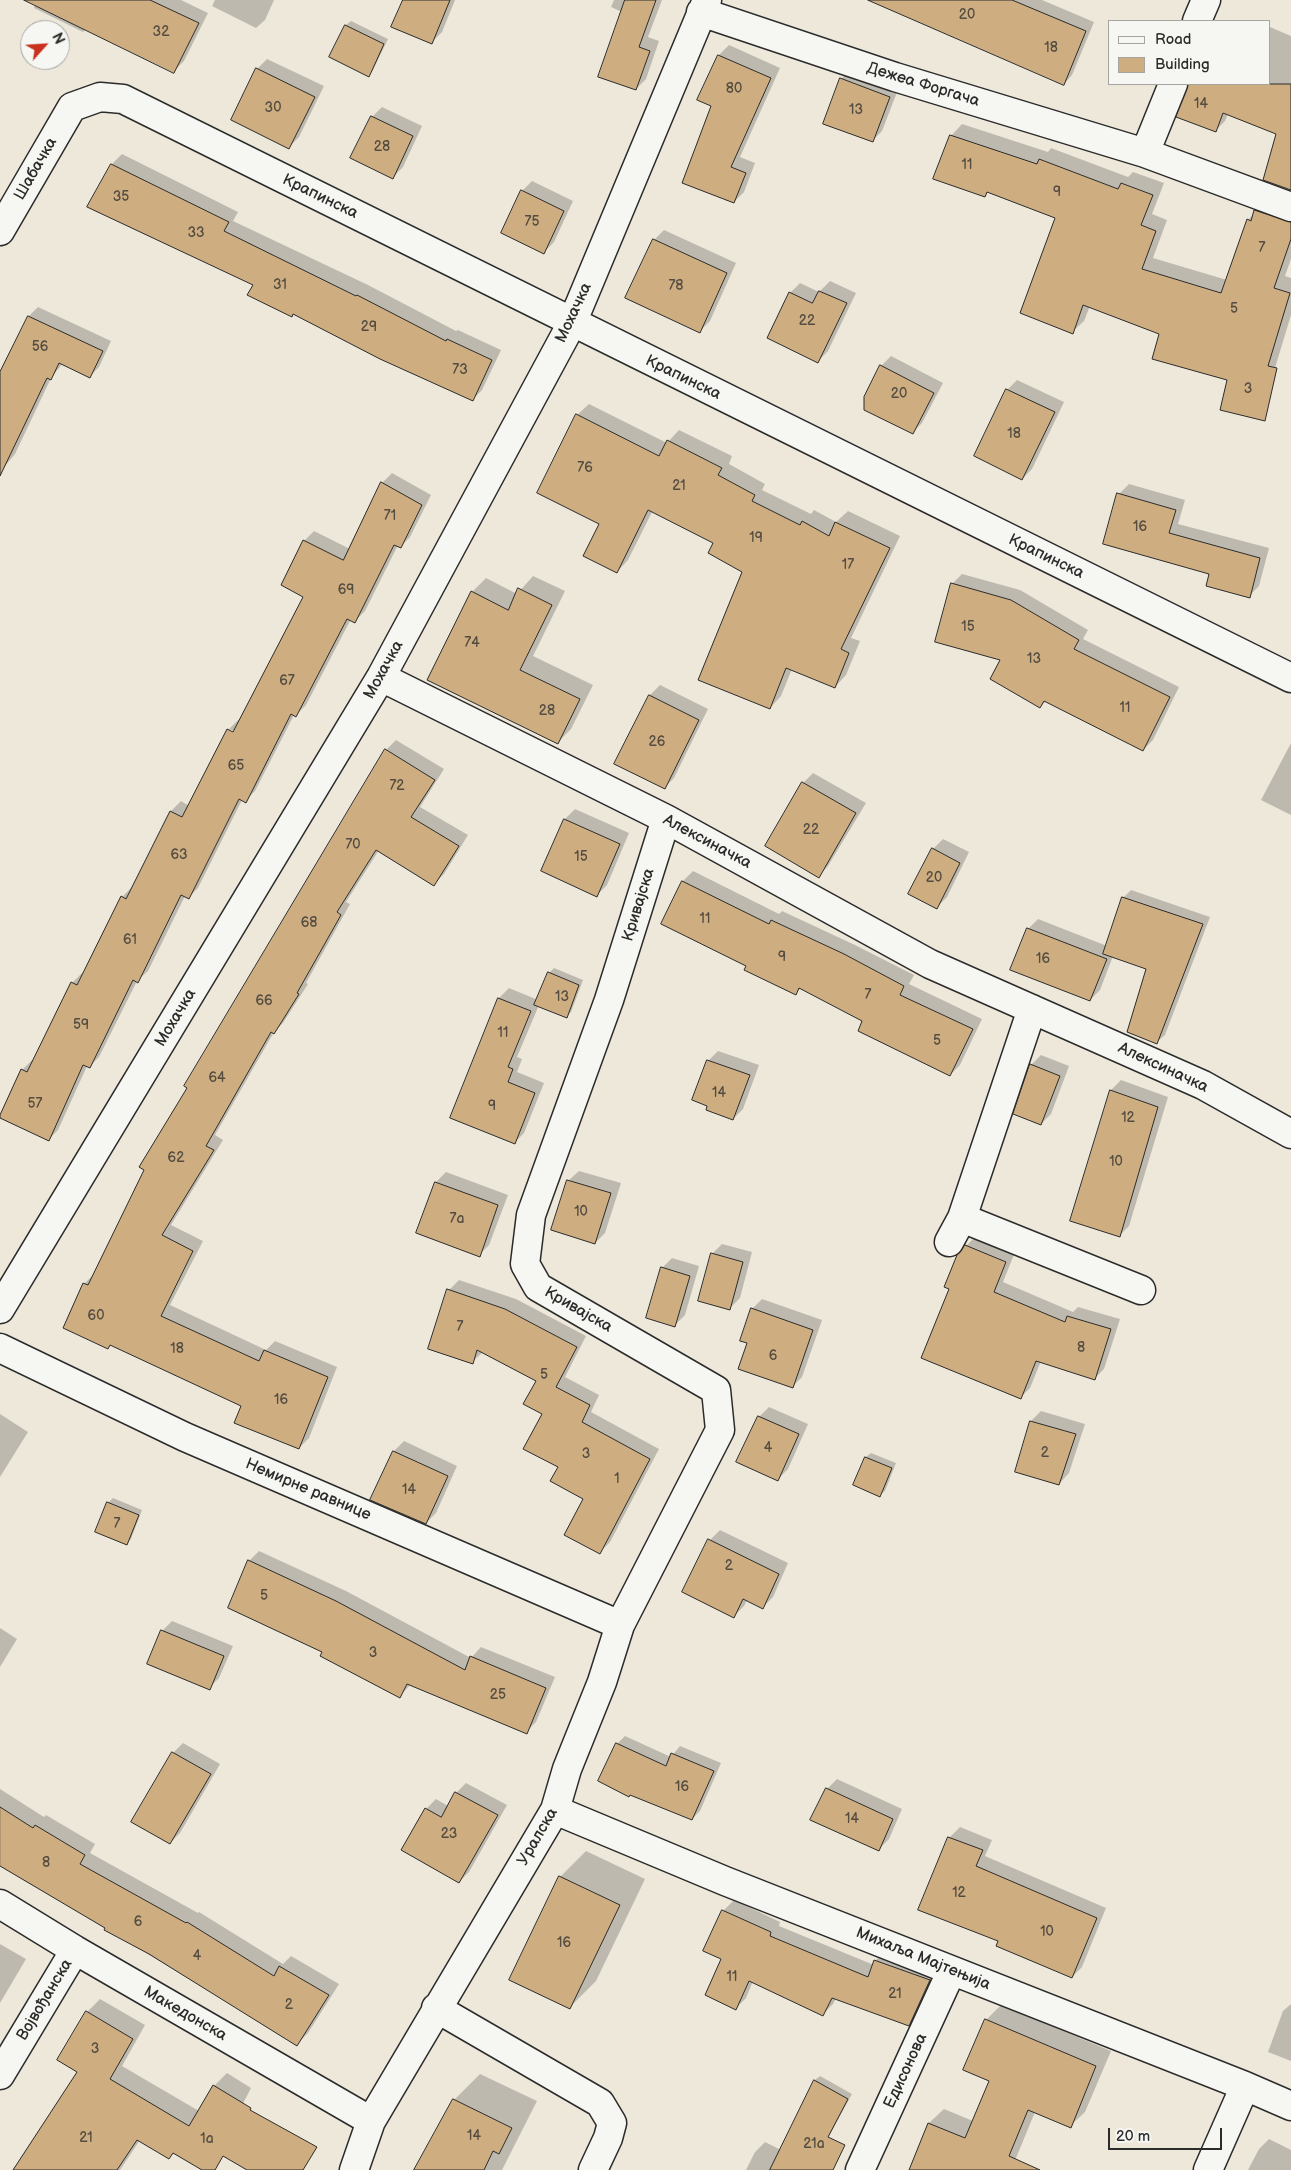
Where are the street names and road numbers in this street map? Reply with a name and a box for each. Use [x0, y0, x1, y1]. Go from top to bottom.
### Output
street label: Дежеа Форгача [864, 59, 982, 111]
street label: Шабачка [10, 134, 62, 204]
street label: Крапинска [279, 170, 361, 224]
street label: Мохачка [552, 280, 596, 346]
street label: Крапинска [642, 351, 724, 405]
street label: Крапинска [1005, 530, 1087, 584]
street label: Мохачка [360, 637, 408, 703]
street label: Алексиначка [660, 811, 754, 873]
street label: Кривајска [619, 866, 659, 944]
street label: Мохачка [151, 986, 201, 1050]
street label: Алексиначка [1115, 1039, 1211, 1097]
street label: Кривајска [541, 1283, 615, 1337]
street label: Немирне равнице [242, 1455, 374, 1525]
street label: Уралска [514, 1805, 562, 1869]
street label: Михаља Мајтењија [853, 1923, 993, 1995]
street label: Војвођанска [13, 1956, 77, 2044]
street label: Македонска [140, 1982, 230, 2046]
street label: Едисонова [880, 2030, 932, 2112]

